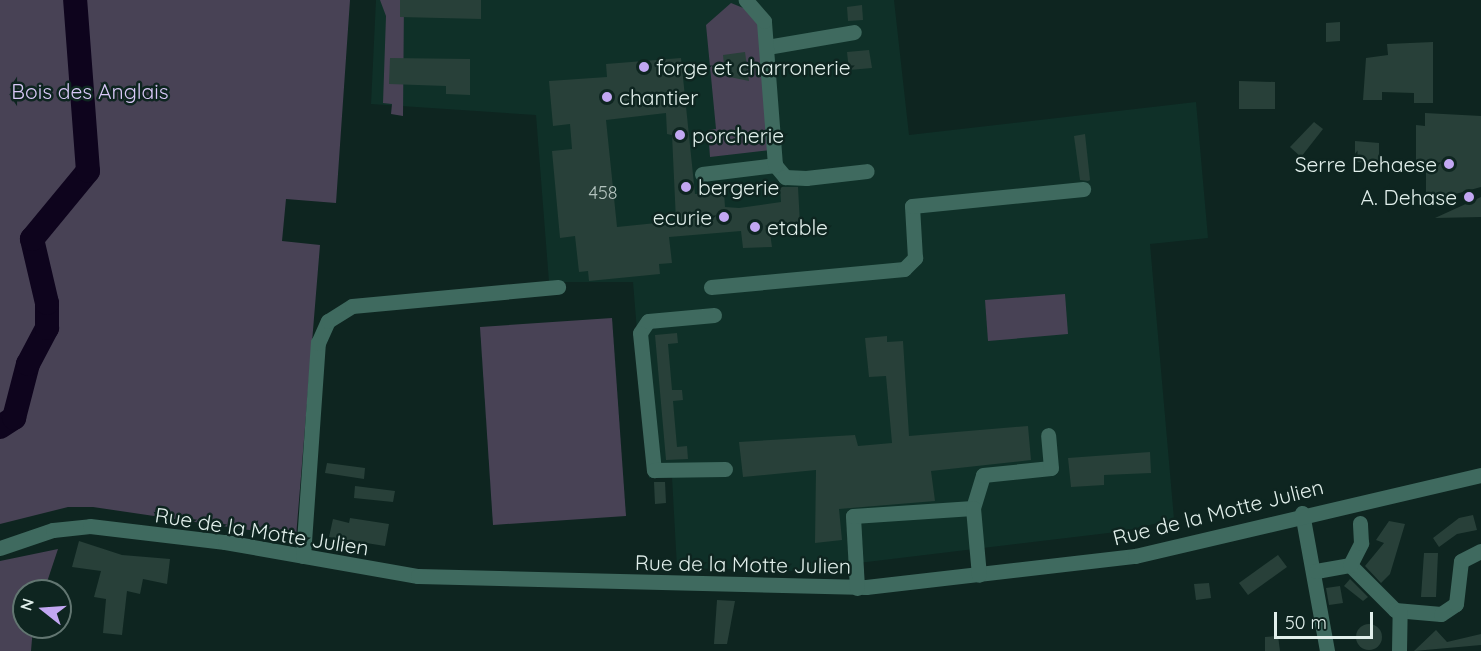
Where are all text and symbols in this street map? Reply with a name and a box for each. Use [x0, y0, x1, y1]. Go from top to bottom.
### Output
place label: forge et charronerie [656, 54, 851, 80]
marker: forge et charronerie [637, 60, 651, 74]
park label: Bois des Anglais [11, 78, 169, 104]
place label: chantier [619, 84, 698, 110]
marker: chantier [600, 90, 614, 104]
place label: porcherie [692, 122, 784, 148]
marker: porcherie [673, 128, 687, 142]
place label: Serre Dehaese [1295, 151, 1437, 177]
marker: Serre Dehaese [1442, 157, 1456, 171]
place label: bergerie [698, 174, 779, 200]
marker: bergerie [679, 180, 693, 194]
house number: 458 [588, 182, 618, 204]
place label: A. Dehase [1360, 184, 1457, 210]
marker: A. Dehase [1462, 190, 1476, 204]
place label: ecurie [653, 204, 712, 230]
marker: ecurie [717, 210, 731, 224]
place label: etable [767, 214, 828, 240]
marker: etable [748, 220, 762, 234]
street label: Rue de la Motte Julien [1110, 474, 1326, 550]
street label: Rue de la Motte Julien [153, 502, 371, 560]
street label: Rue de la Motte Julien [635, 550, 851, 578]
north arrow [12, 579, 72, 639]
text: N [15, 596, 38, 613]
scale bar [1277, 600, 1376, 638]
text: 50 m [1285, 611, 1327, 634]

